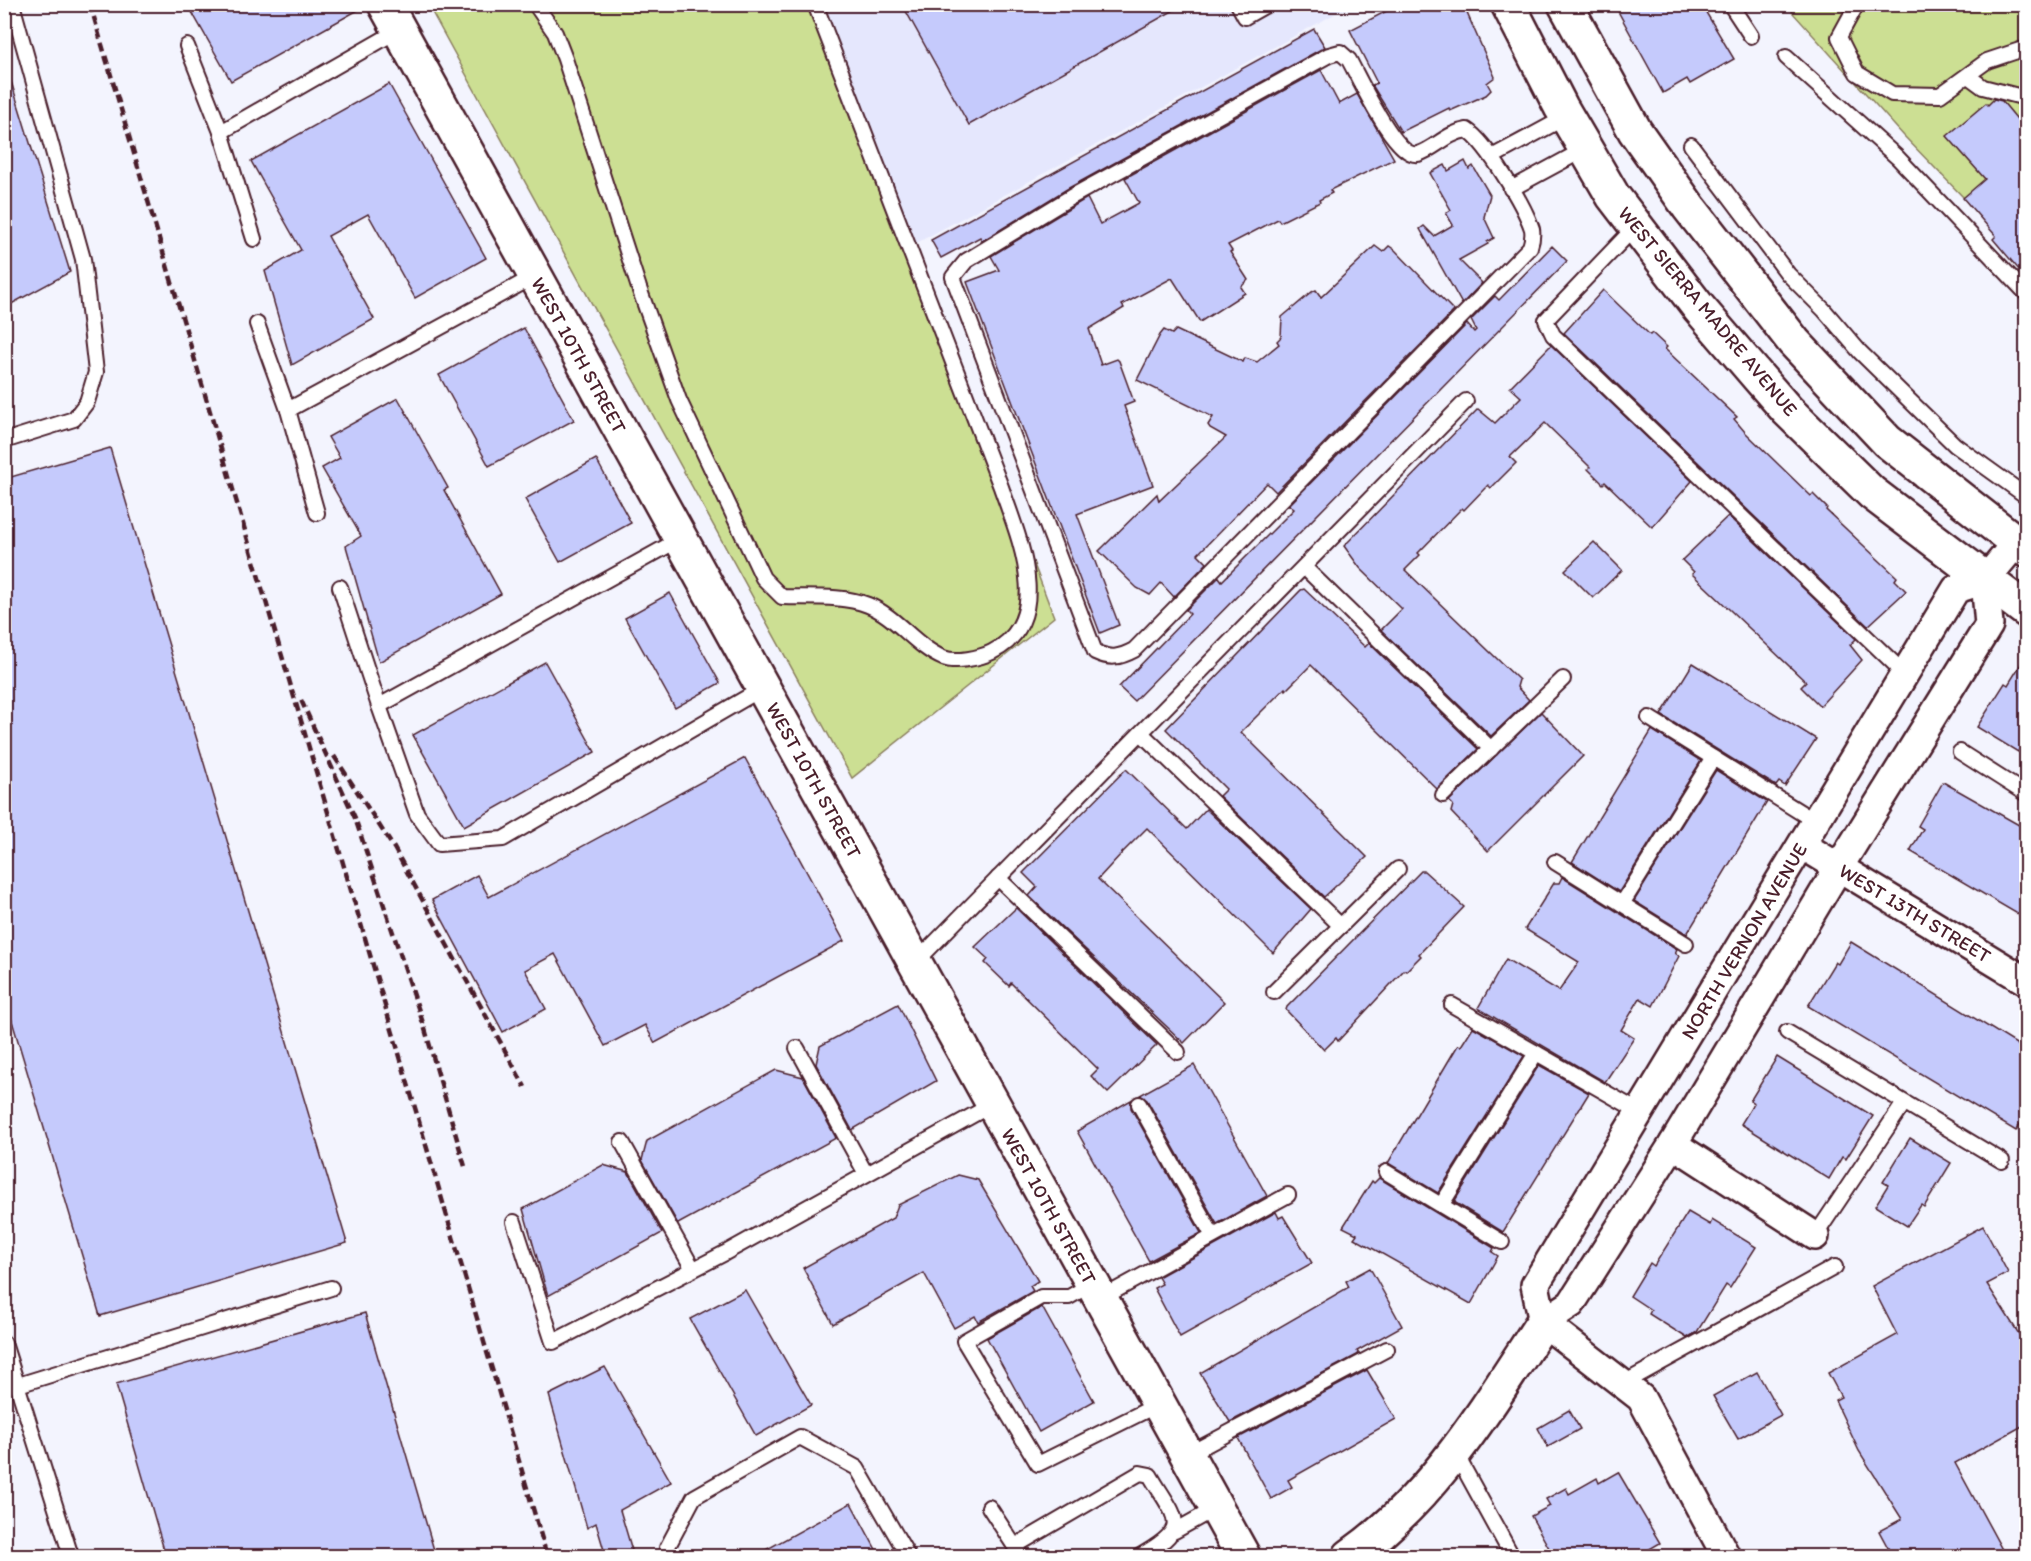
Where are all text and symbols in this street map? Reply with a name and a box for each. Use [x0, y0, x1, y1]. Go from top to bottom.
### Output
street label: WEST SIERRA MADRE AVENUE [1613, 201, 1803, 421]
street label: WEST 10TH STREET [526, 273, 632, 437]
street label: WEST 10TH STREET [761, 698, 867, 862]
street label: NORTH VERNON AVENUE [1676, 838, 1812, 1044]
street label: WEST 13TH STREET [1835, 858, 1995, 968]
street label: WEST 10TH STREET [996, 1124, 1102, 1288]

